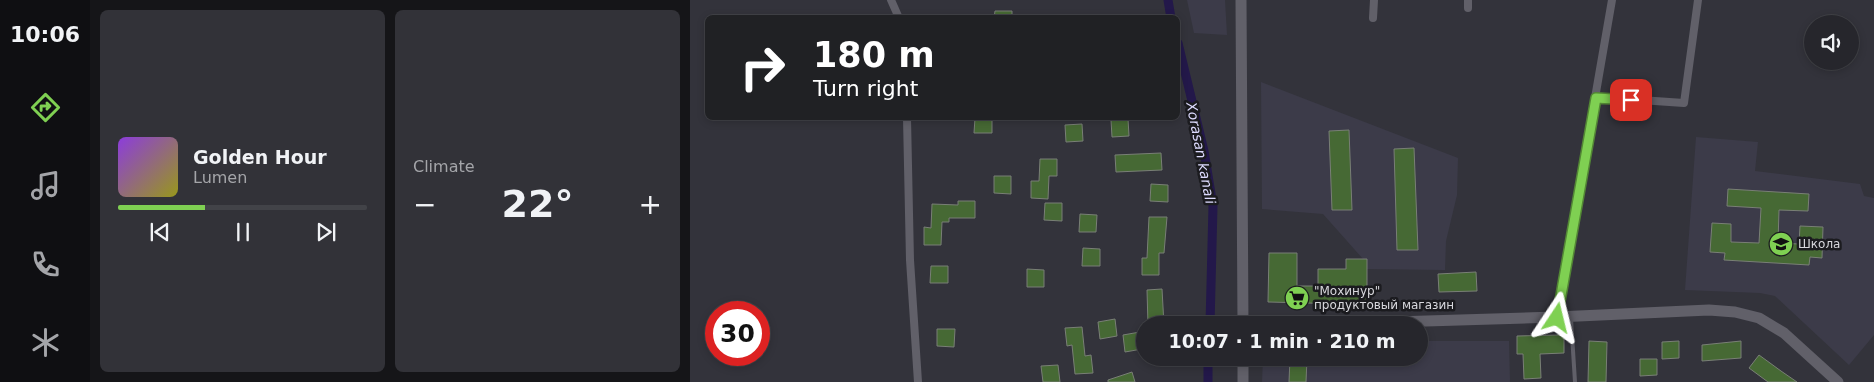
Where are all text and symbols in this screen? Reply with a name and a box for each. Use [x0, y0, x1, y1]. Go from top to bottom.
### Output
map controls [1804, 15, 1859, 70]
button: sound [1804, 15, 1859, 70]
text: 10:06 [10, 22, 80, 47]
icon: right [730, 35, 795, 100]
text: 180 m [813, 35, 935, 75]
text: Turn right [813, 76, 918, 101]
pin [1610, 79, 1652, 121]
icon: arrive [1617, 86, 1645, 114]
icon: directions [28, 90, 63, 125]
water label: Xorasan kanali [1183, 100, 1219, 205]
text: Golden Hour [193, 146, 327, 168]
text: Climate [413, 157, 475, 176]
icon: music [28, 168, 63, 203]
text: Lumen [193, 168, 247, 187]
text: 22° [502, 182, 573, 226]
text: − [413, 188, 436, 221]
text: + [639, 188, 662, 221]
icon: previous [146, 218, 174, 246]
icon: pause [229, 218, 257, 246]
icon: next [312, 218, 340, 246]
school or university icon: Школа [1768, 231, 1794, 257]
place label: Школа [1798, 237, 1840, 251]
icon: phone [28, 247, 63, 282]
place label: "Мохинур" продуктовый магазин [1314, 284, 1454, 312]
supermarket icon: "Мохинур" продуктовый магазин [1284, 285, 1310, 311]
position arrow [1530, 291, 1582, 343]
speed limit sign: 30 [705, 301, 770, 366]
icon: climate [28, 325, 63, 360]
text: 10:07 · 1 min · 210 m [1168, 330, 1396, 352]

